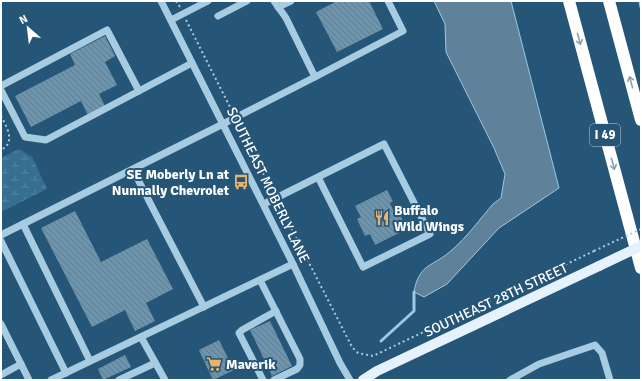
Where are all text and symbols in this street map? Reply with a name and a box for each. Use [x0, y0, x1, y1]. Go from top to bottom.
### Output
north arrow [8, 8, 48, 48]
text: N [17, 12, 30, 27]
one-way arrow [576, 32, 584, 45]
one-way arrow [627, 76, 634, 89]
street label: SOUTHEAST MOBERLY LANE [223, 104, 313, 266]
road number: I 49 [590, 124, 620, 146]
one-way arrow [610, 157, 617, 170]
place label: SE Moberly Ln at Nunnally Chevrolet [112, 166, 230, 199]
bus stop icon: SE Moberly Ln at Nunnally Chevrolet [232, 173, 250, 191]
place label: Buffalo Wild Wings [394, 202, 464, 235]
restaurant icon: Buffalo Wild Wings [373, 209, 391, 227]
street label: SOUTHEAST 28TH STREET [422, 259, 571, 341]
supermarket icon: Maverik [205, 355, 223, 373]
place label: Maverik [226, 356, 276, 373]

